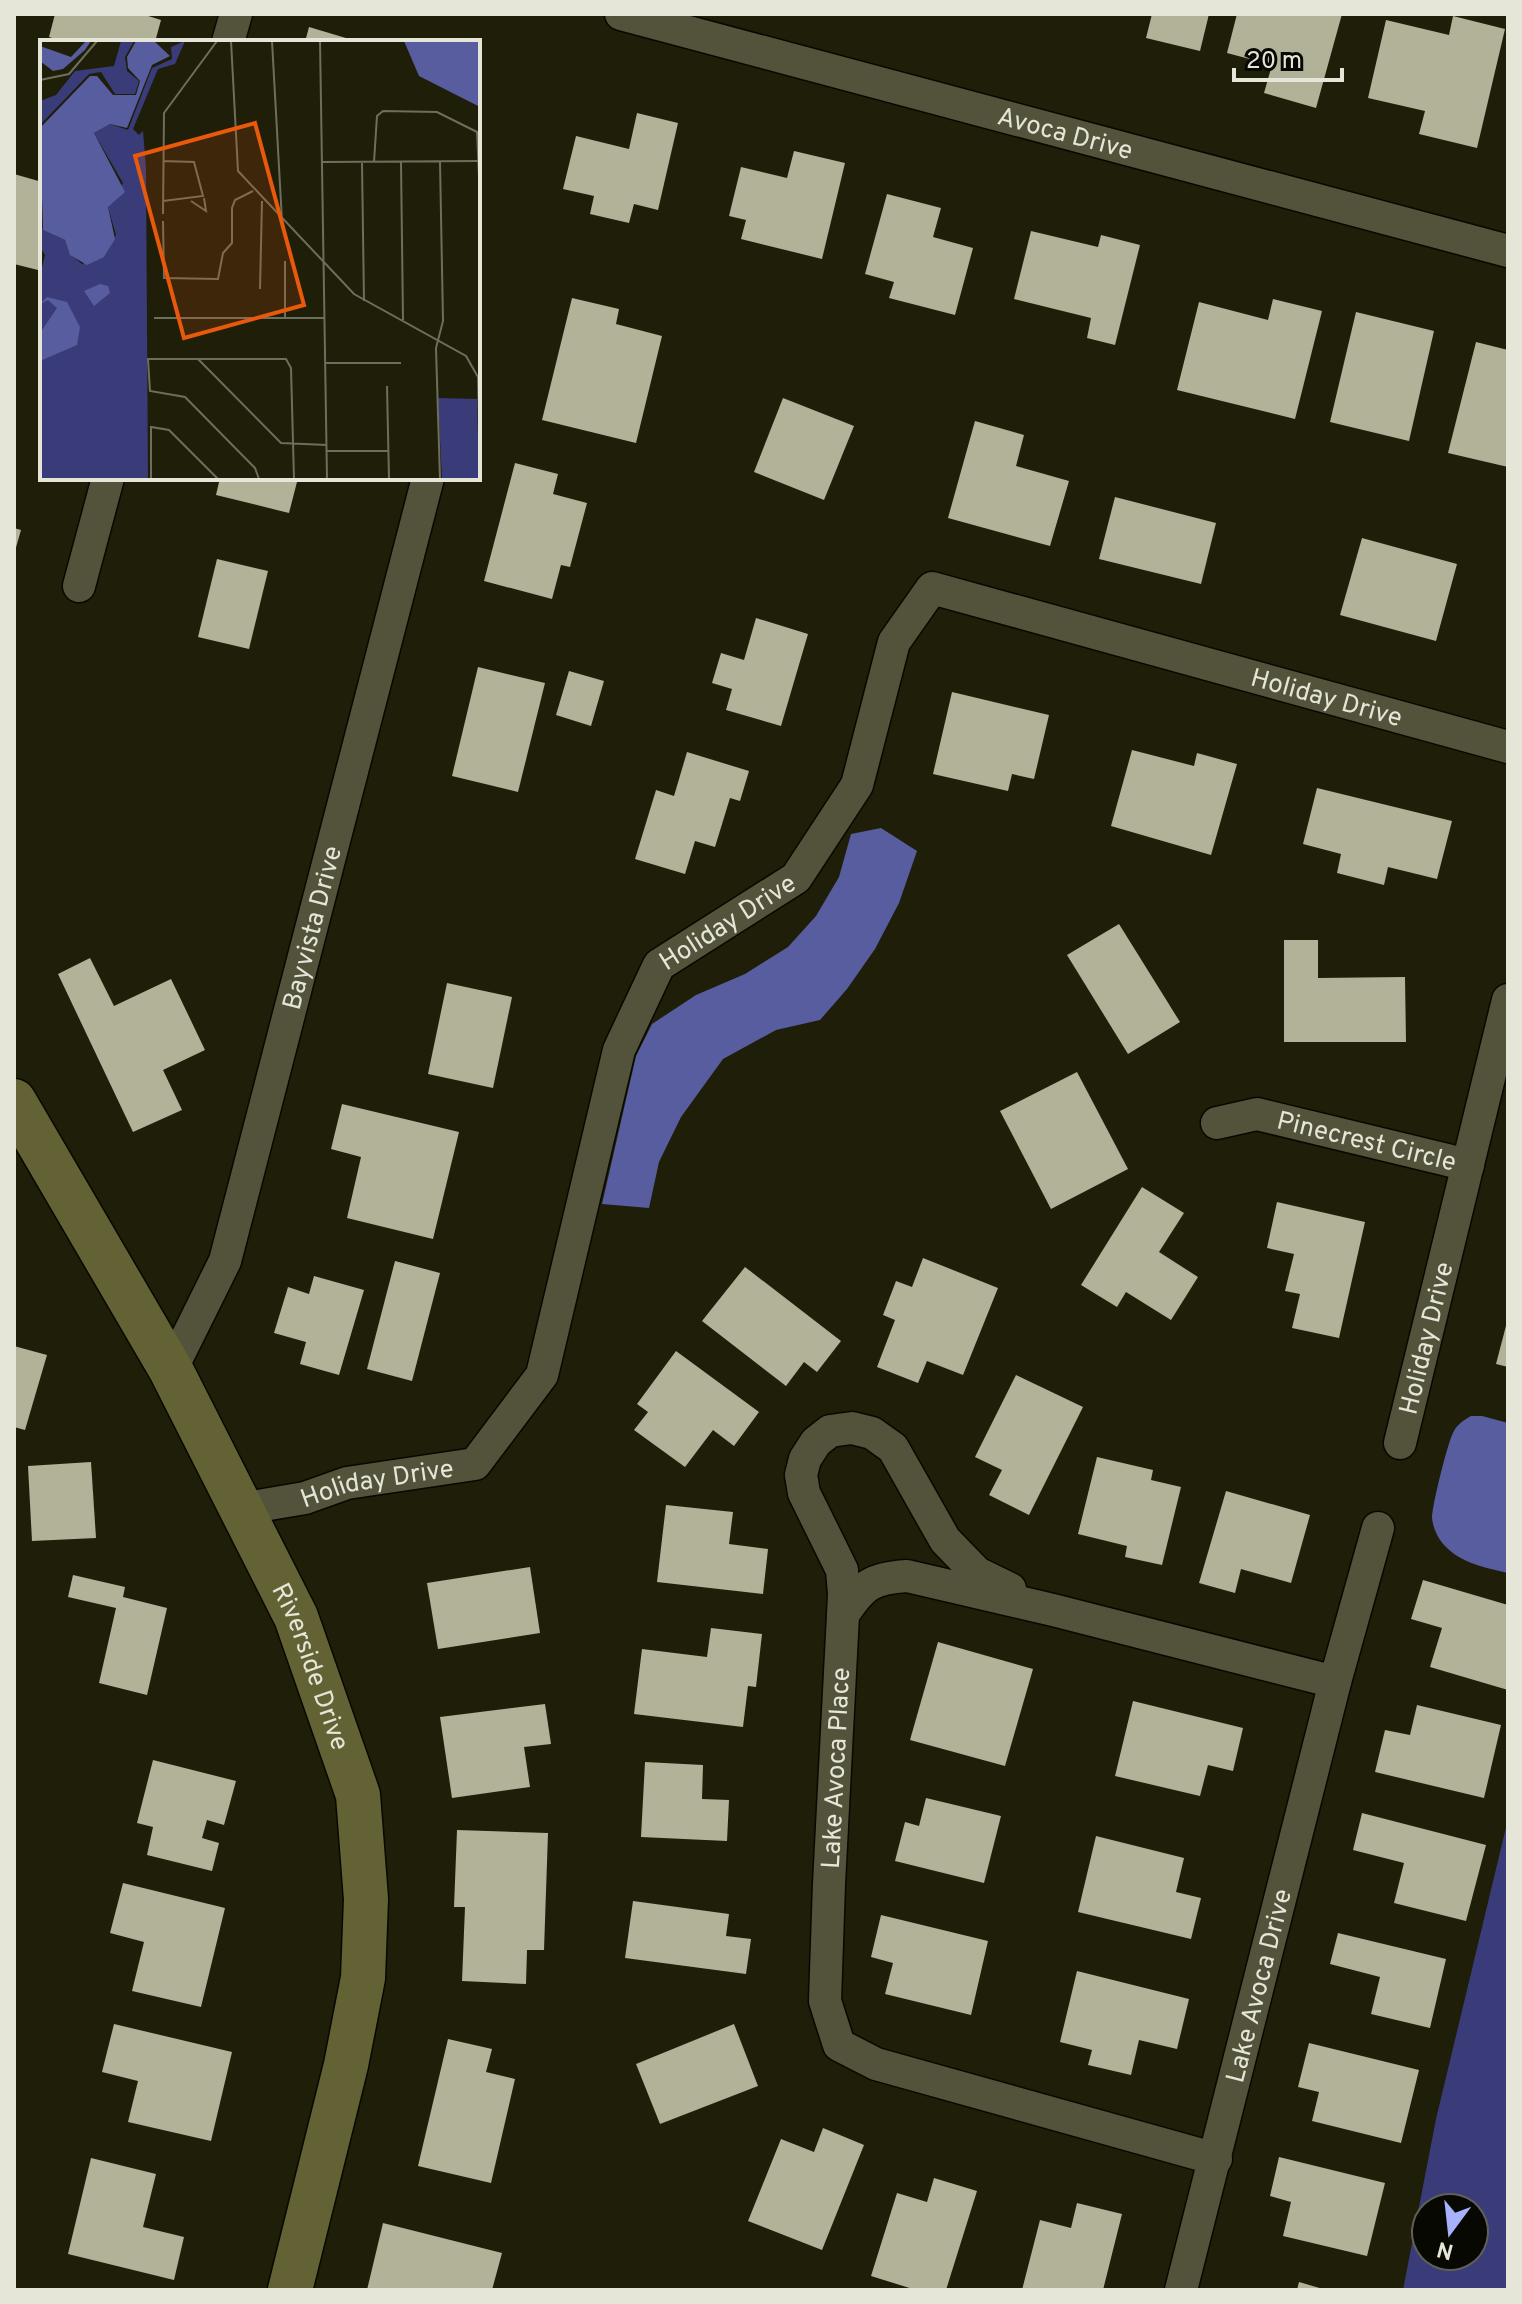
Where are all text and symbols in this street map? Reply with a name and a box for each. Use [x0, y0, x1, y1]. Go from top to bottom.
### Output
scale bar [1234, 32, 1342, 82]
inset map [40, 40, 480, 480]
text: 20 m [1246, 47, 1302, 77]
street label: Avoca Drive [994, 101, 1136, 169]
street label: Holiday Drive [1246, 663, 1406, 736]
street label: Bayvista Drive [277, 843, 351, 1014]
street label: Holiday Drive [654, 868, 803, 980]
street label: Pinecrest Circle [1273, 1105, 1459, 1181]
street label: Holiday Drive [1394, 1259, 1463, 1418]
street label: Holiday Drive [297, 1453, 456, 1517]
street label: Riverside Drive [263, 1578, 355, 1755]
street label: Lake Avoca Place [816, 1666, 859, 1870]
street label: Lake Avoca Drive [1220, 1886, 1301, 2087]
north arrow [1410, 2192, 1490, 2272]
text: N [1434, 2234, 1457, 2264]

